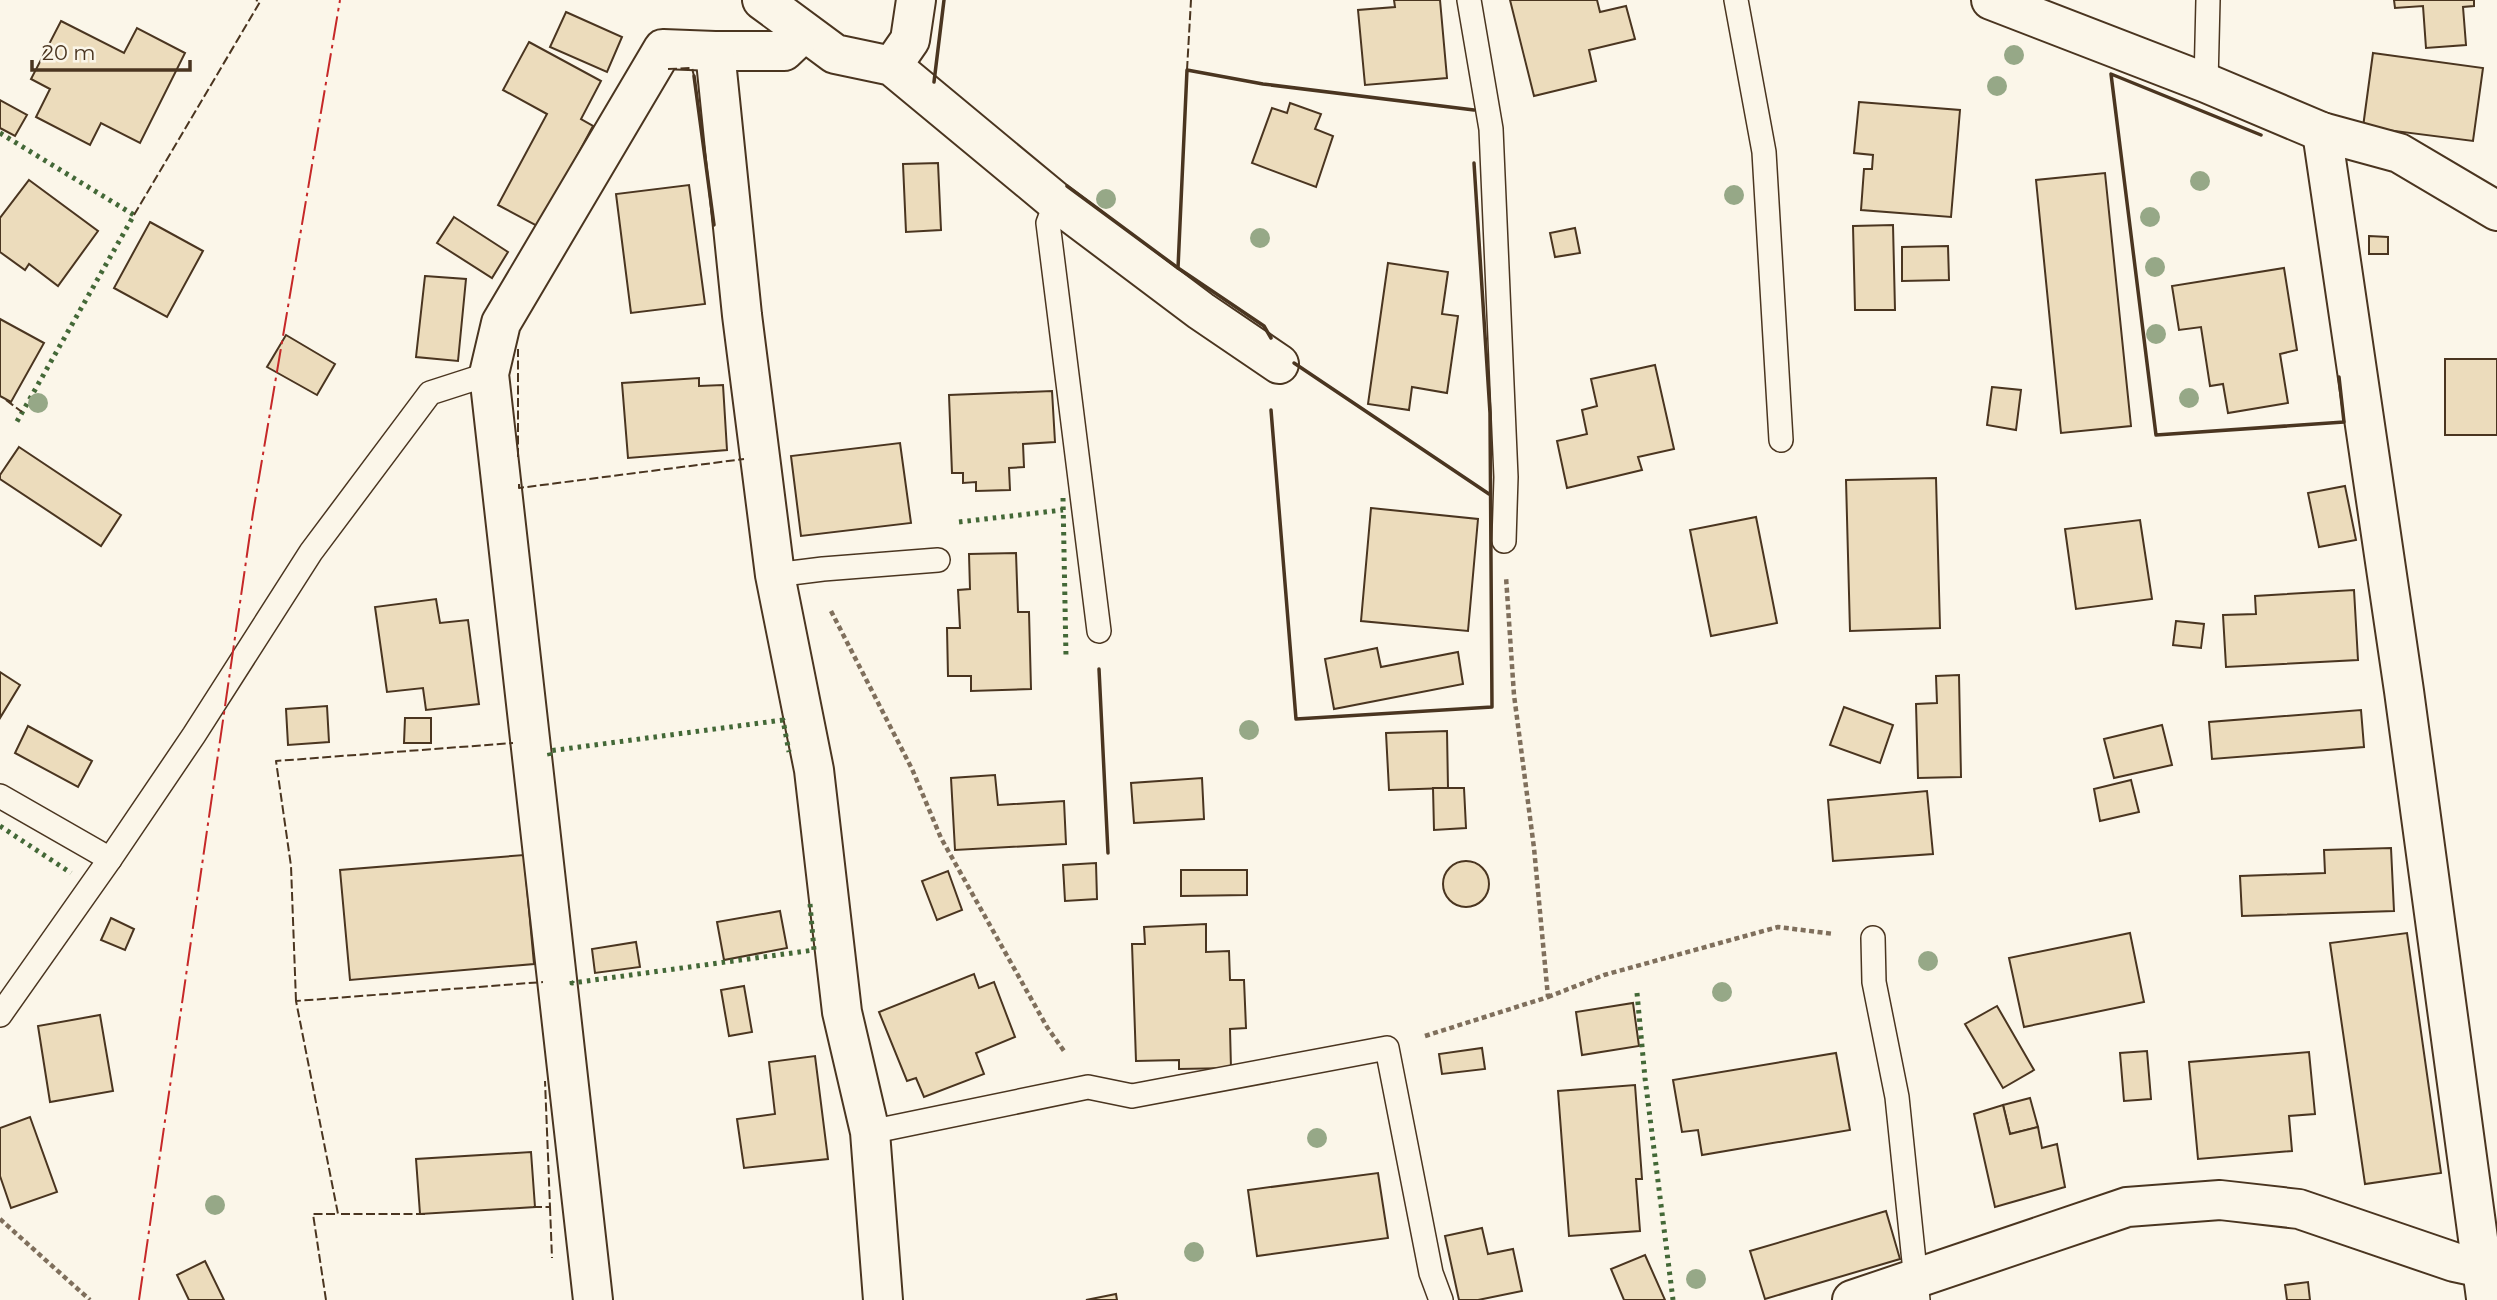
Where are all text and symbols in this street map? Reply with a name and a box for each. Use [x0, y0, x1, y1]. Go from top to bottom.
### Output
scale bar [32, 28, 189, 72]
text: 20 m [42, 40, 96, 65]

